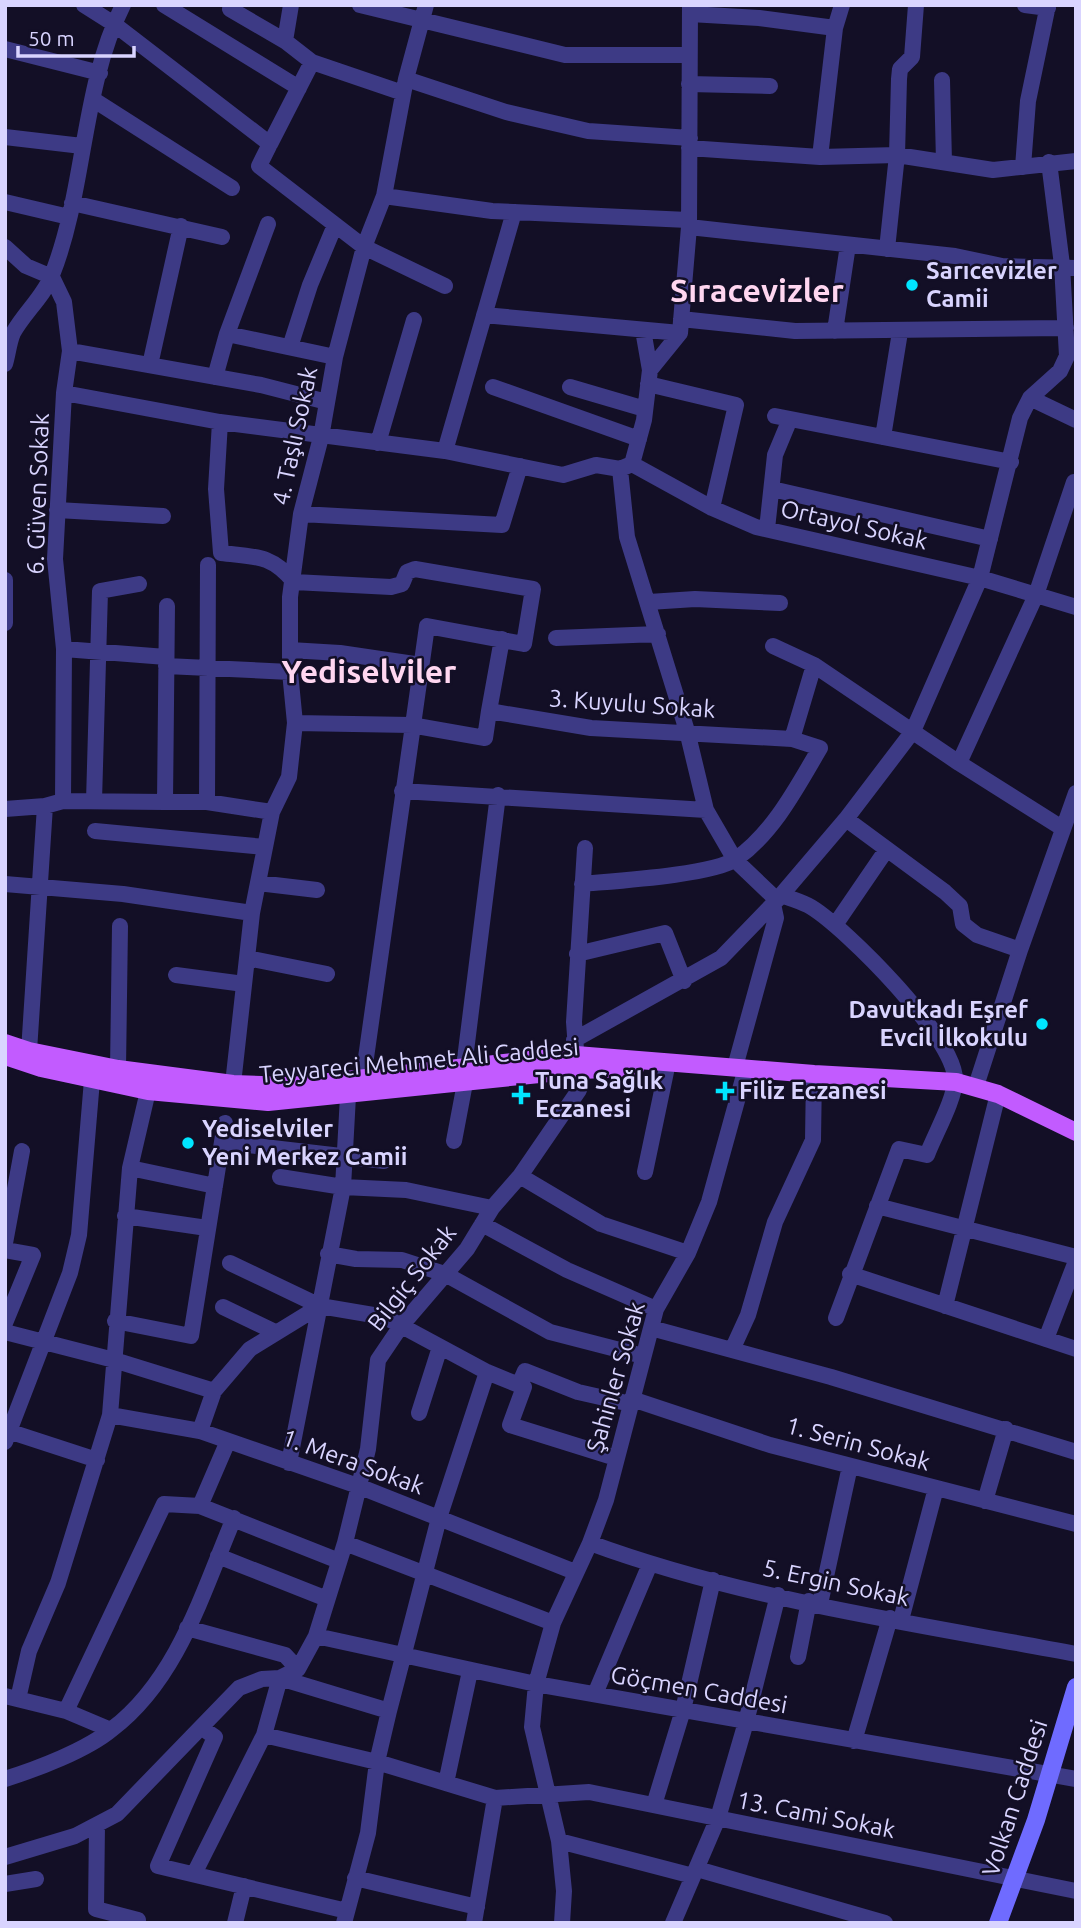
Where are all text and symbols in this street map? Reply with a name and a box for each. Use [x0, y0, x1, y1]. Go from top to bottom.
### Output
scale bar [18, 14, 133, 58]
text: 50 m [28, 26, 75, 50]
place label: Sarıcevizler Camii [926, 257, 1057, 312]
district label: Sıracevizler [670, 272, 844, 308]
marker: Sarıcevizler Camii [904, 277, 920, 293]
street label: 4. Taşlı Sokak [267, 364, 322, 508]
street label: 6. Güven Sokak [21, 413, 54, 575]
street label: Ortayol Sokak [778, 494, 930, 555]
district label: Yediselviler [282, 653, 456, 689]
street label: 3. Kuyulu Sokak [548, 684, 716, 723]
place label: Davutkadı Eşref Evcil İlkokulu [848, 996, 1029, 1051]
marker: Davutkadı Eşref Evcil İlkokulu [1034, 1016, 1050, 1032]
street label: Teyyareci Mehmet Ali Caddesi [258, 1033, 580, 1088]
place label: Tuna Sağlık Eczanesi [535, 1067, 664, 1122]
place label: Filiz Eczanesi [739, 1077, 887, 1104]
marker: Filiz Eczanesi [717, 1083, 733, 1099]
marker: Tuna Sağlık Eczanesi [513, 1087, 529, 1103]
place label: Yediselviler Yeni Merkez Camii [202, 1115, 407, 1170]
marker: Yediselviler Yeni Merkez Camii [180, 1135, 196, 1151]
street label: Bilgiç Sokak [362, 1219, 461, 1336]
street label: Şahinler Sokak [581, 1298, 650, 1455]
street label: 1. Serin Sokak [783, 1411, 933, 1476]
street label: 1. Mera Sokak [278, 1423, 428, 1500]
street label: 5. Ergin Sokak [760, 1554, 912, 1611]
street label: Göçmen Caddesi [609, 1661, 790, 1718]
street label: Volkan Caddesi [977, 1716, 1053, 1880]
street label: 13. Cami Sokak [735, 1786, 898, 1843]

